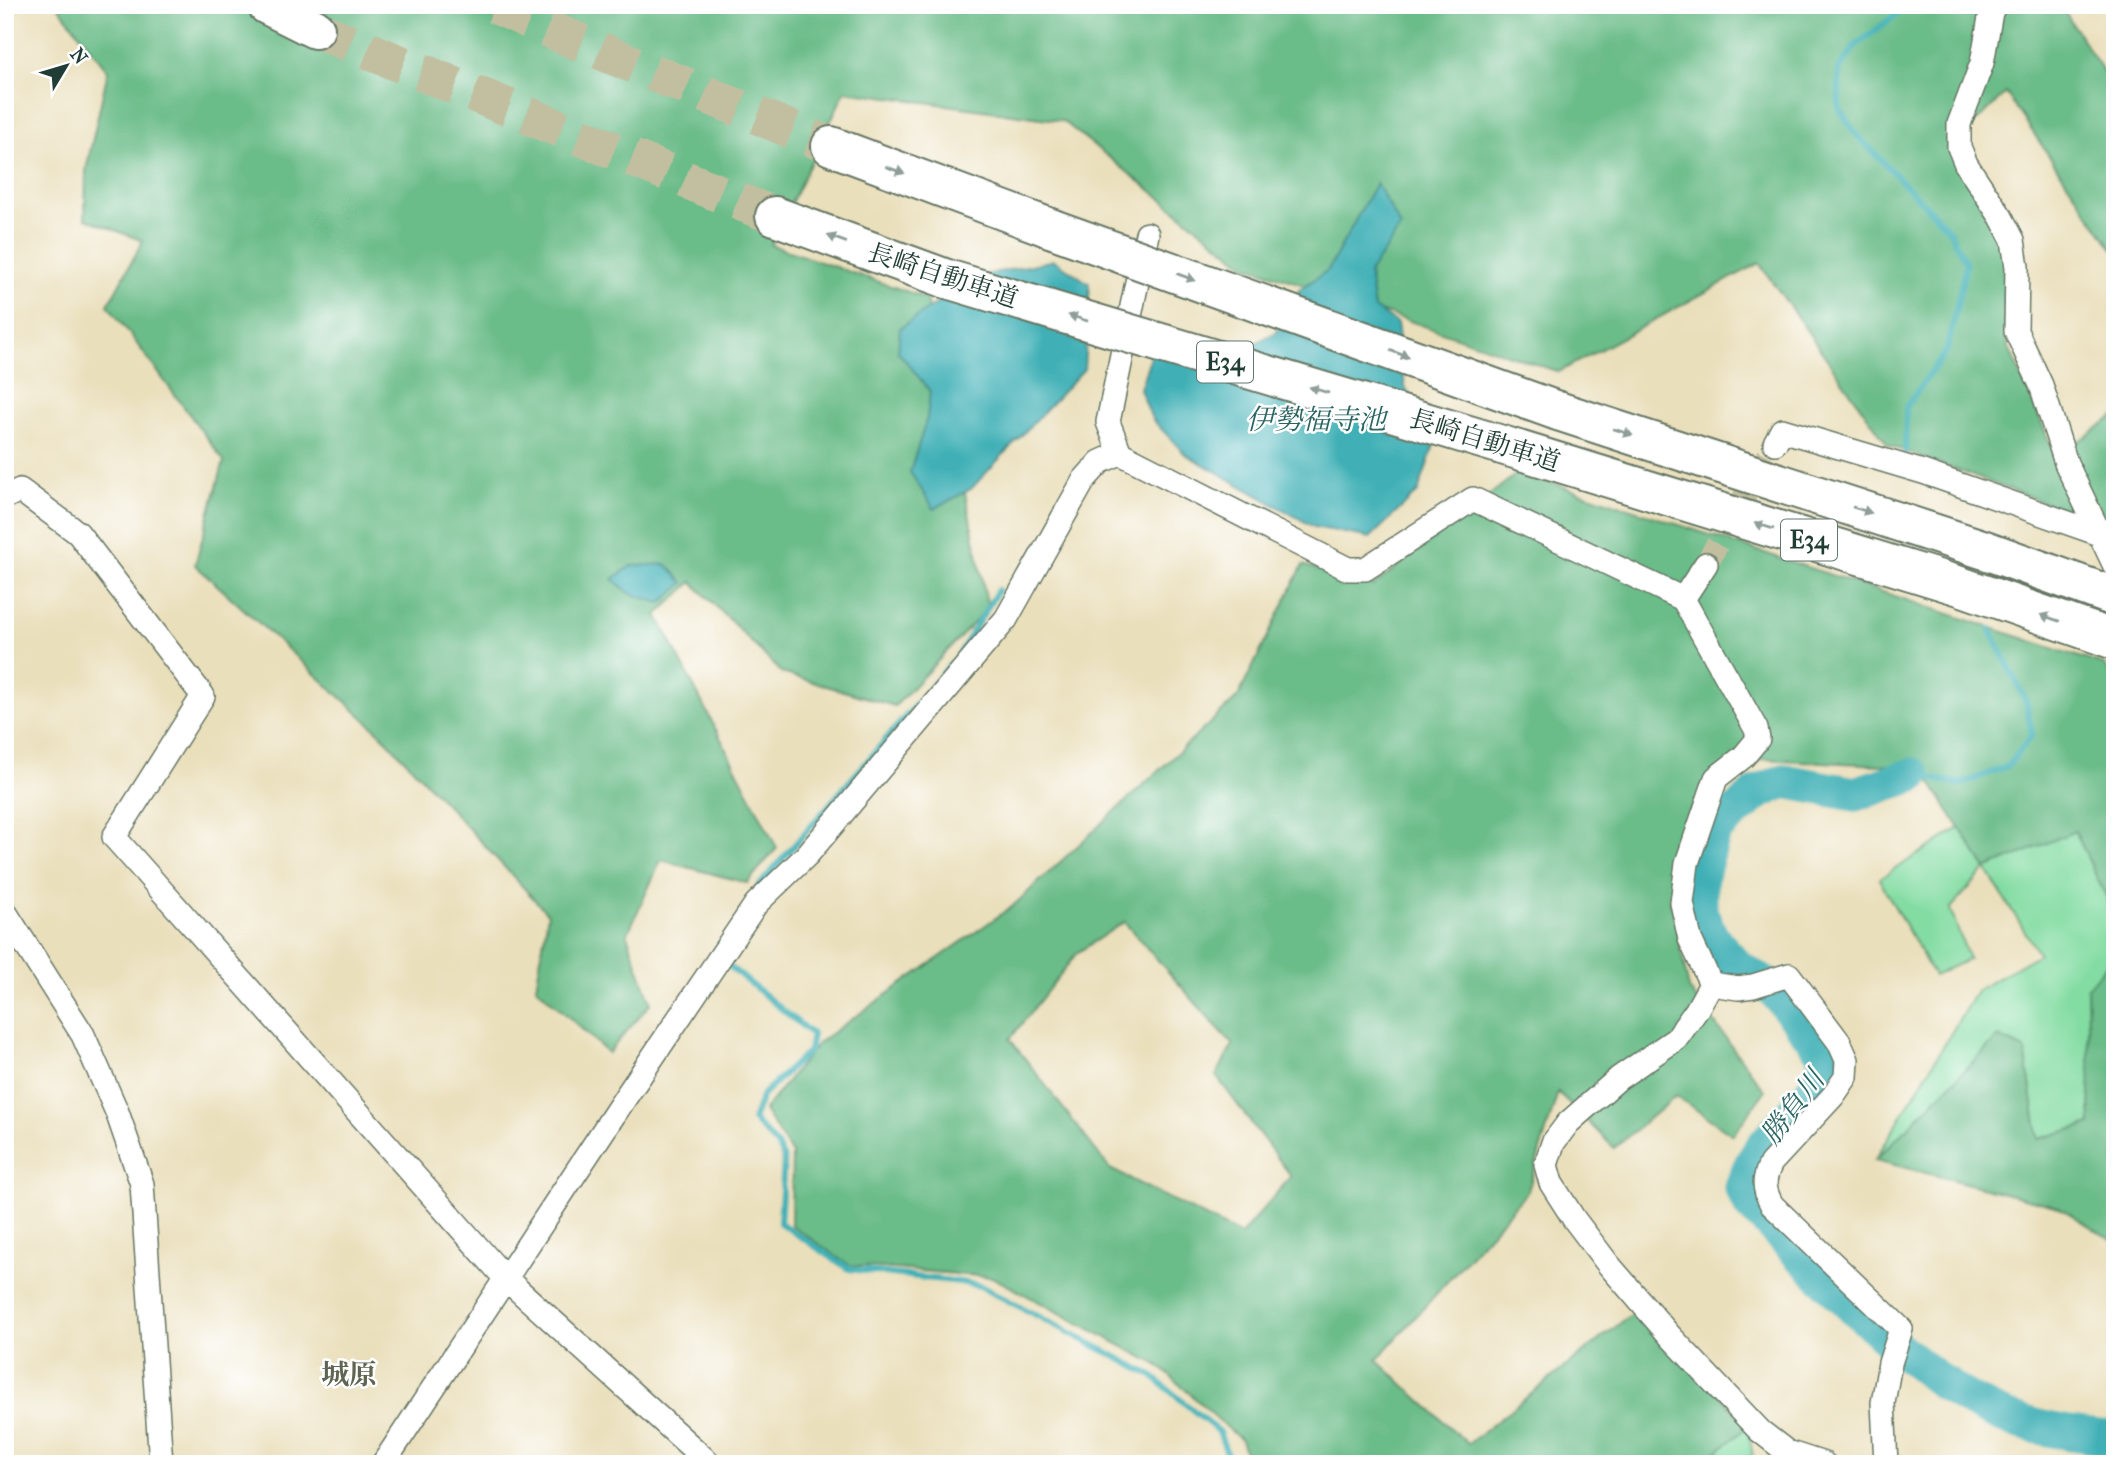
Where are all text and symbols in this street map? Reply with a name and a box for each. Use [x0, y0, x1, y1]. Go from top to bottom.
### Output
north arrow [32, 32, 102, 102]
text: N [66, 44, 92, 69]
one-way arrow [885, 164, 906, 175]
one-way arrow [826, 233, 847, 244]
street label: 長崎自動車道 [864, 237, 1022, 314]
one-way arrow [1176, 272, 1197, 283]
one-way arrow [1067, 313, 1088, 323]
road number: E34 [1197, 342, 1253, 382]
one-way arrow [1390, 349, 1411, 360]
one-way arrow [1309, 385, 1330, 395]
water label: 伊勢福寺池 [1246, 403, 1389, 436]
street label: 長崎自動車道 [1406, 403, 1564, 478]
one-way arrow [1612, 427, 1633, 438]
one-way arrow [1852, 505, 1873, 515]
one-way arrow [1753, 520, 1774, 530]
road number: E34 [1781, 520, 1837, 560]
one-way arrow [2040, 612, 2061, 623]
water label: 勝負川 [1754, 1061, 1833, 1151]
district label: 城原 [321, 1358, 377, 1391]

